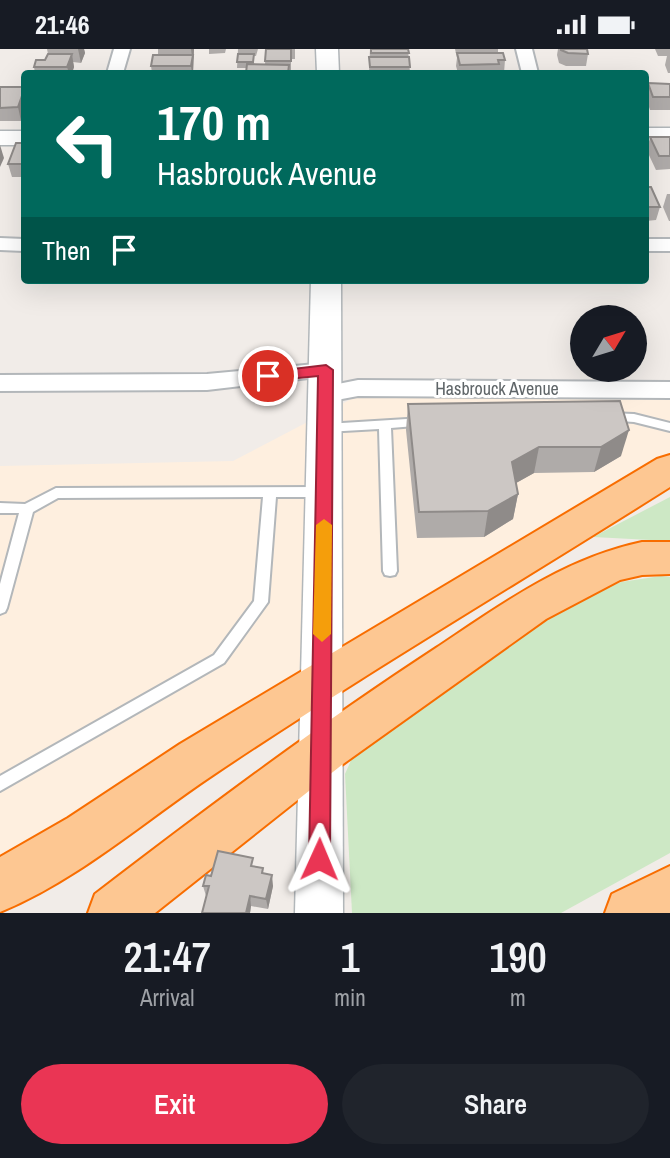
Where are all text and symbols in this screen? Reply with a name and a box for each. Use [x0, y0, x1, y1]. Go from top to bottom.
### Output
text: 21:46 [35, 7, 90, 42]
text: 170 m [157, 89, 271, 155]
icon: left [42, 98, 133, 189]
text: Hasbrouck Avenue [157, 152, 377, 195]
icon: arrive [105, 231, 143, 269]
text: Then [42, 233, 91, 268]
north arrow [570, 305, 648, 381]
map controls [570, 305, 647, 382]
pin [238, 346, 298, 406]
icon: arrive [249, 357, 287, 395]
street label: Hasbrouck Avenue [435, 376, 559, 401]
position arrow [282, 822, 356, 896]
text: 21:47 [123, 929, 211, 985]
text: 1 [340, 929, 360, 985]
text: 190 [489, 929, 547, 985]
text: Arrival [140, 982, 194, 1013]
text: min [334, 982, 366, 1013]
text: m [510, 982, 526, 1013]
button: Exit [21, 1064, 328, 1144]
button: Share [342, 1064, 649, 1144]

